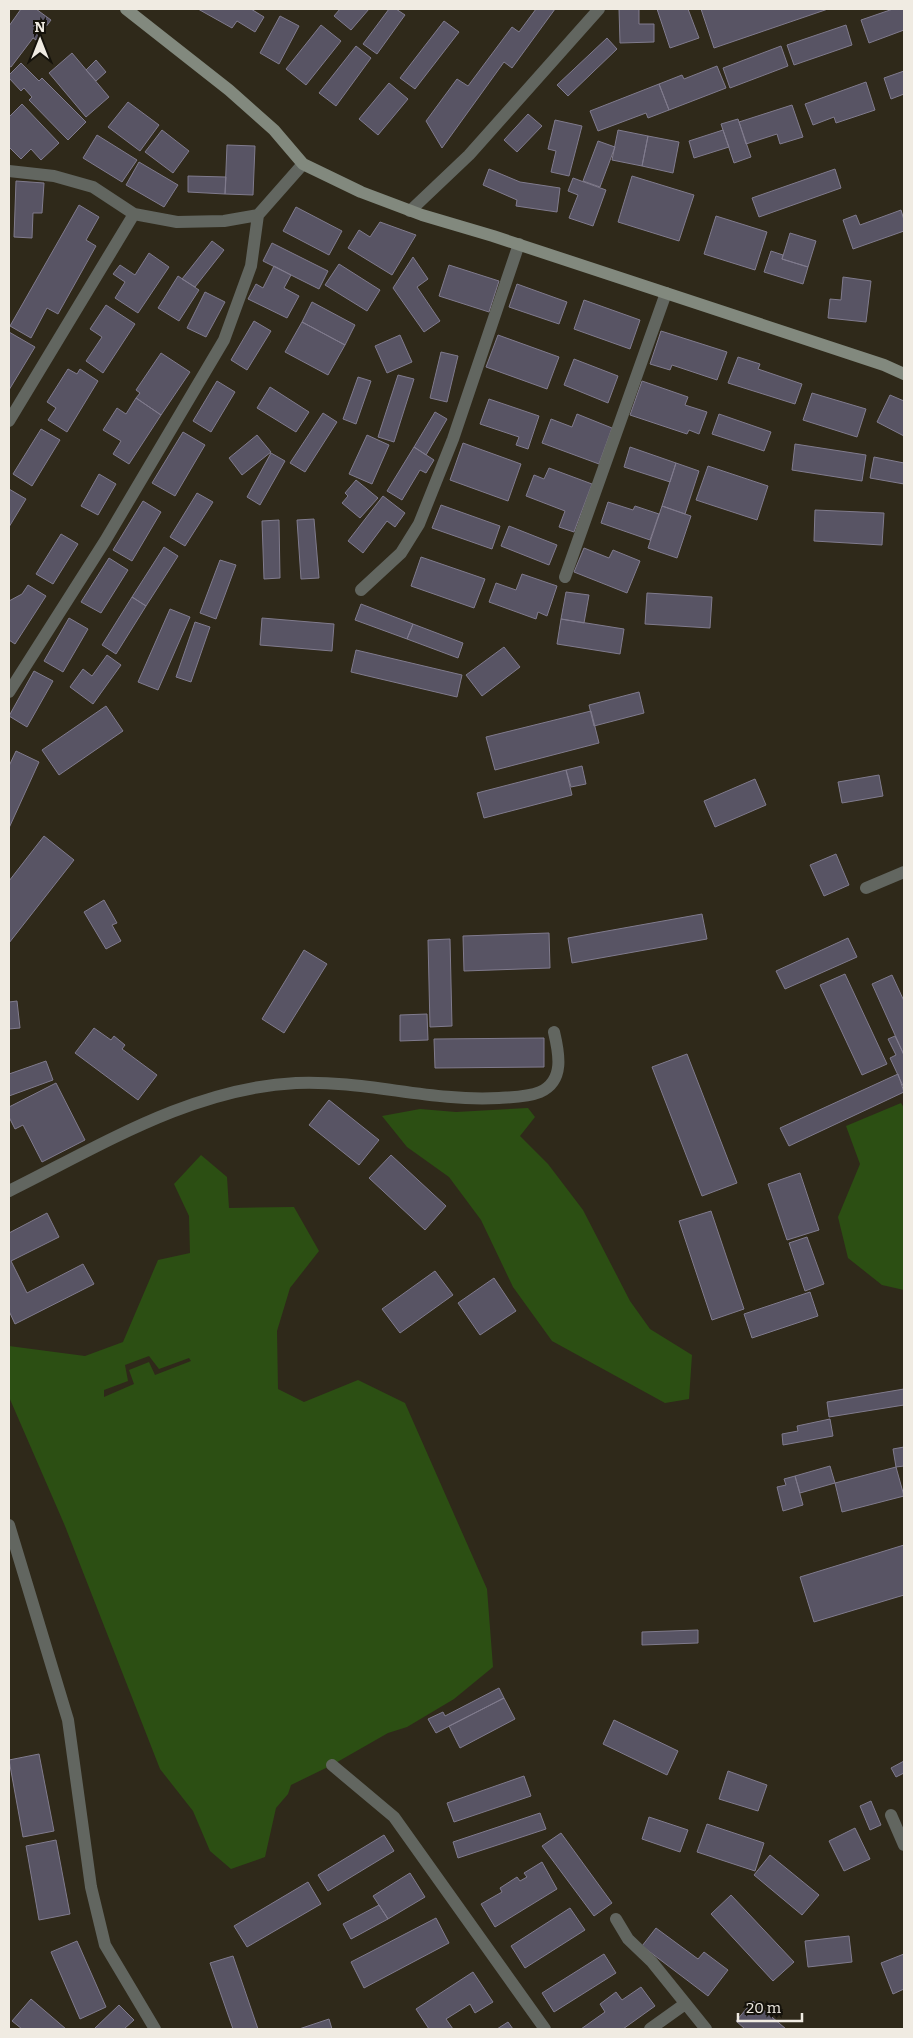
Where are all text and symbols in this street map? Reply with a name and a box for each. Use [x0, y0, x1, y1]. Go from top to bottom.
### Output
north arrow [15, 15, 65, 65]
text: N [35, 19, 46, 36]
scale bar [738, 1990, 802, 2022]
text: 20 m [746, 1999, 782, 2017]

